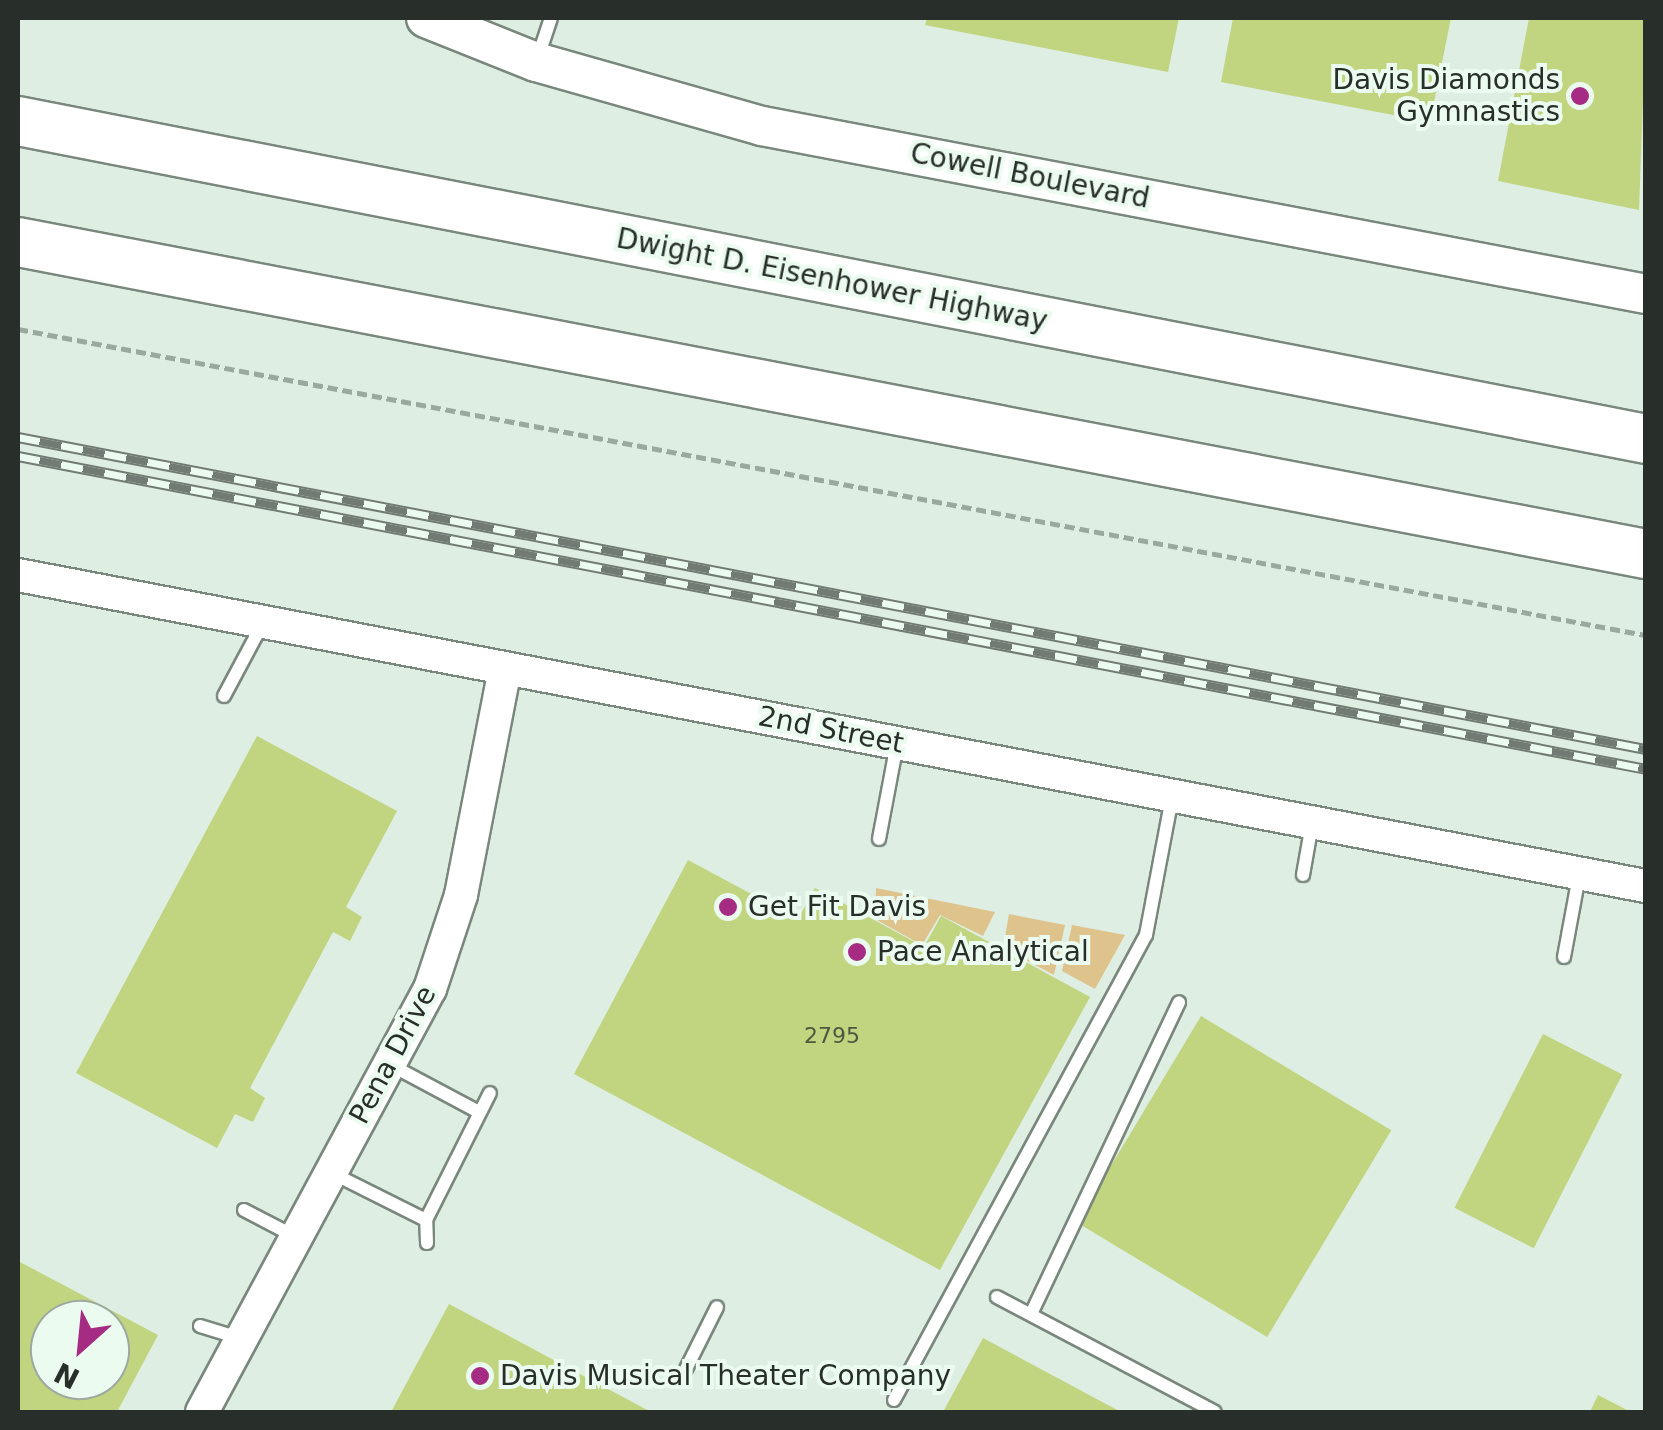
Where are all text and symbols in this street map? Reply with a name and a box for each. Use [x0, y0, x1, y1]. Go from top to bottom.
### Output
place label: Davis Diamonds Gymnastics [1332, 63, 1560, 129]
marker: Davis Diamonds Gymnastics [1569, 85, 1591, 107]
street label: Cowell Boulevard [908, 136, 1152, 216]
street label: Dwight D. Eisenhower Highway [614, 222, 1050, 338]
street label: 2nd Street [755, 699, 907, 761]
place label: Get Fit Davis [748, 890, 926, 924]
marker: Get Fit Davis [717, 896, 739, 918]
place label: Pace Analytical [877, 935, 1089, 969]
marker: Pace Analytical [846, 941, 868, 963]
street label: Pena Drive [343, 980, 443, 1130]
house number: 2795 [804, 1023, 860, 1049]
north arrow [30, 1300, 130, 1400]
text: N [49, 1355, 85, 1395]
place label: Davis Musical Theater Company [500, 1359, 951, 1393]
marker: Davis Musical Theater Company [469, 1365, 491, 1387]

